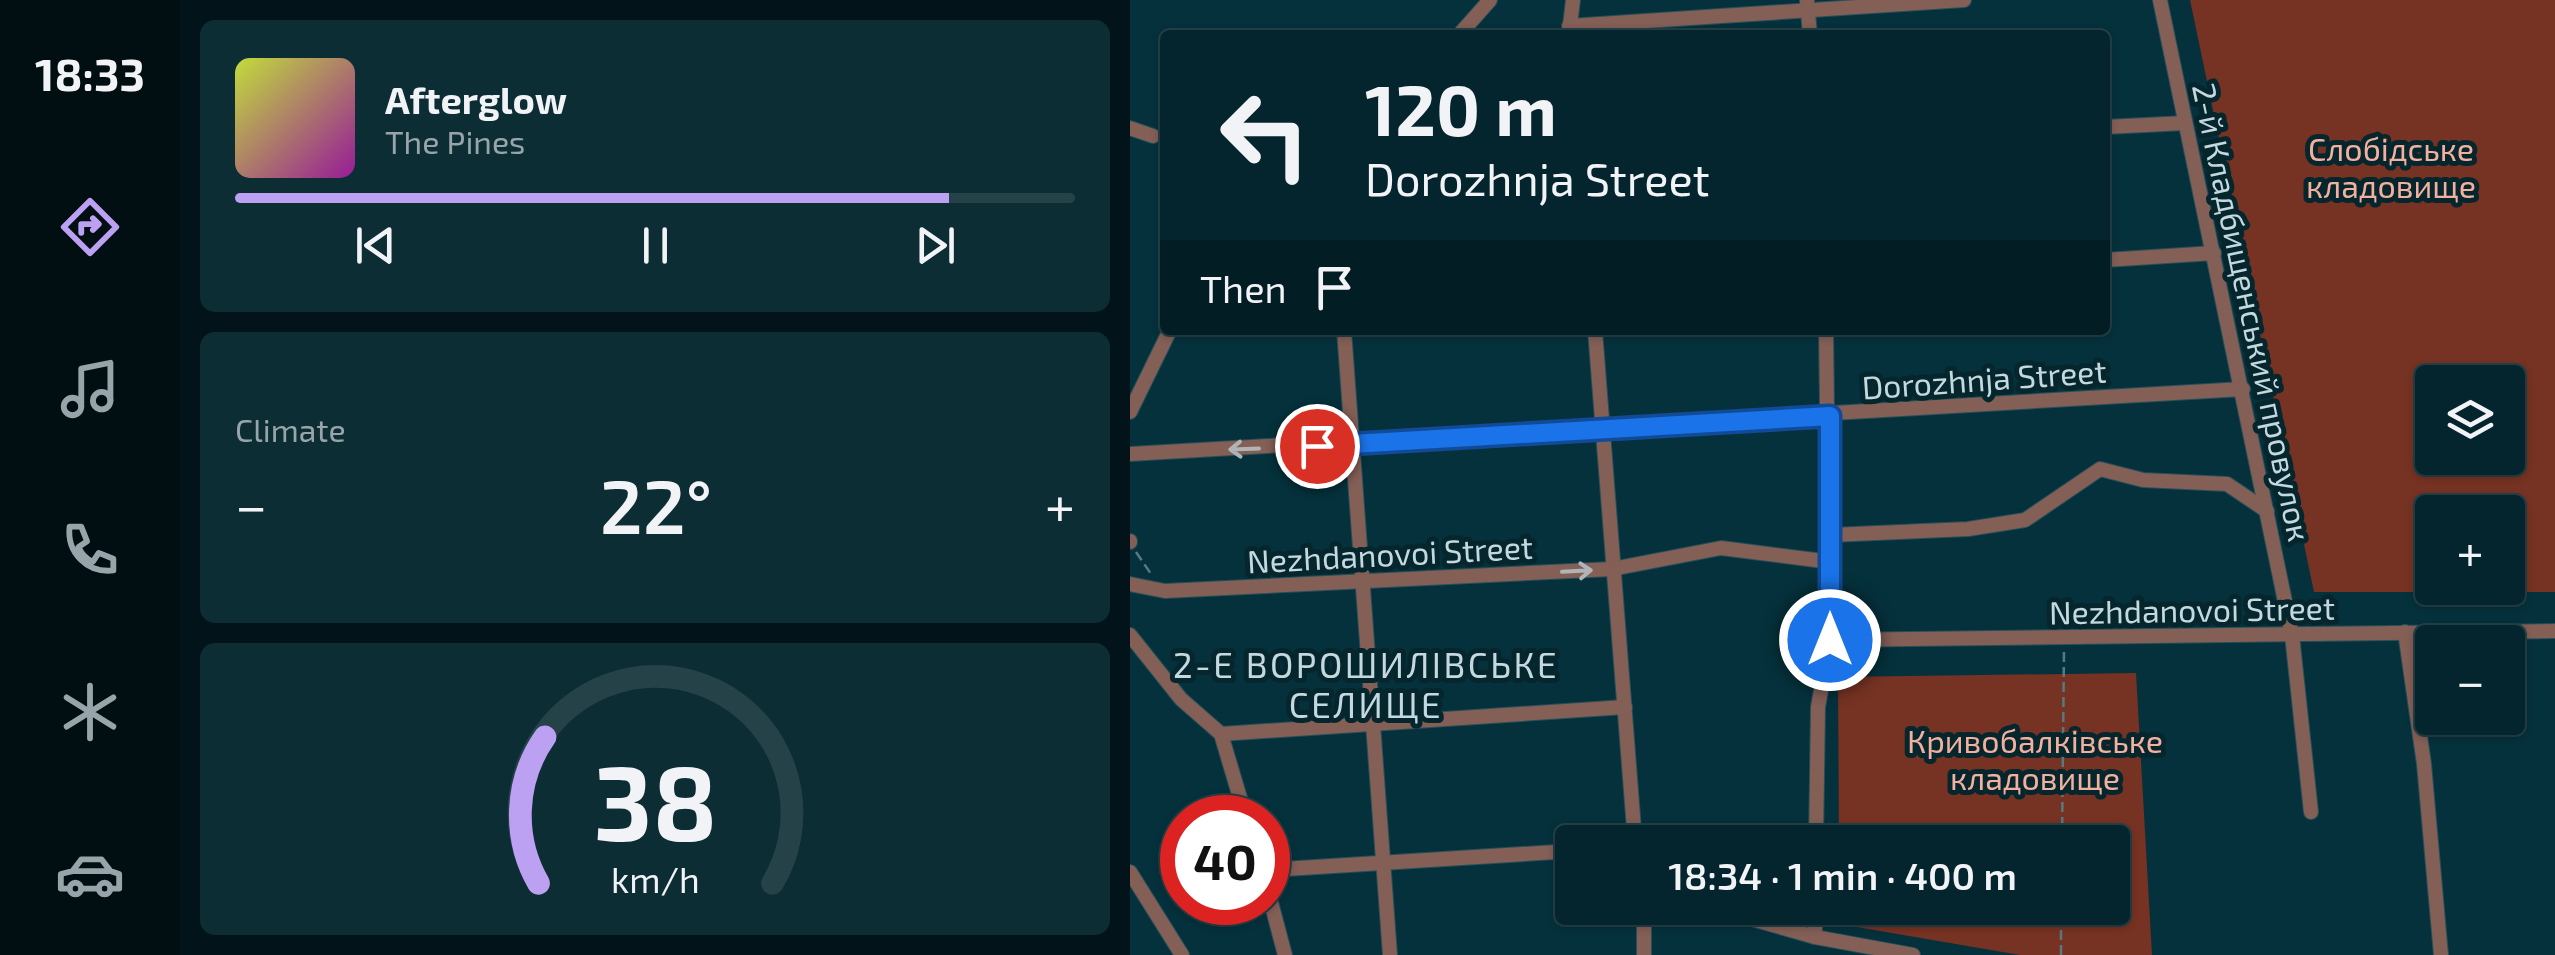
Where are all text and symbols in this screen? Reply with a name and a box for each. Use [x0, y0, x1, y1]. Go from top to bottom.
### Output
text: 18:33 [35, 46, 145, 100]
text: 120 m [1365, 66, 1557, 150]
icon: left [1200, 70, 1330, 200]
text: Afterglow [385, 76, 567, 122]
street label: 2-й Кладбищенський провулок [2185, 79, 2320, 545]
text: The Pines [385, 122, 525, 160]
park label: Слобідське кладовище [2306, 129, 2476, 204]
text: Dorozhnja Street [1365, 151, 1710, 205]
icon: directions [55, 192, 125, 262]
icon: previous [348, 218, 403, 273]
icon: pause [628, 218, 683, 273]
icon: next [908, 218, 963, 273]
icon: arrive [1307, 260, 1362, 315]
text: Then [1200, 265, 1287, 311]
street label: Dorozhnja Street [1860, 350, 2108, 407]
icon: music [55, 354, 125, 424]
map controls [2415, 365, 2525, 735]
button: layers [2415, 365, 2525, 475]
pin [1275, 404, 1360, 489]
text: Climate [235, 410, 346, 448]
icon: arrive [1290, 419, 1345, 474]
one-way arrow [1228, 440, 1260, 459]
text: 22° [600, 459, 712, 549]
text: − [235, 471, 267, 537]
text: + [1045, 471, 1075, 537]
button: + [2415, 495, 2525, 605]
icon: phone [55, 515, 125, 585]
street label: Nezhdanovoi Street [1246, 527, 1534, 579]
one-way arrow [1561, 561, 1593, 580]
position arrow [1778, 588, 1882, 692]
street label: Nezhdanovoi Street [2049, 588, 2335, 630]
button: − [2415, 625, 2525, 735]
district label: 2-Е ВОРОШИЛІВСЬКЕ СЕЛИЩЕ [1173, 643, 1559, 725]
icon: climate [55, 677, 125, 747]
park label: Кривобалківське кладовище [1907, 721, 2163, 796]
text: 38 [593, 737, 717, 862]
speed limit sign: 40 [1160, 795, 1290, 925]
icon: car [55, 839, 125, 909]
text: 18:34 · 1 min · 400 m [1668, 852, 2017, 898]
text: km/h [611, 857, 699, 900]

